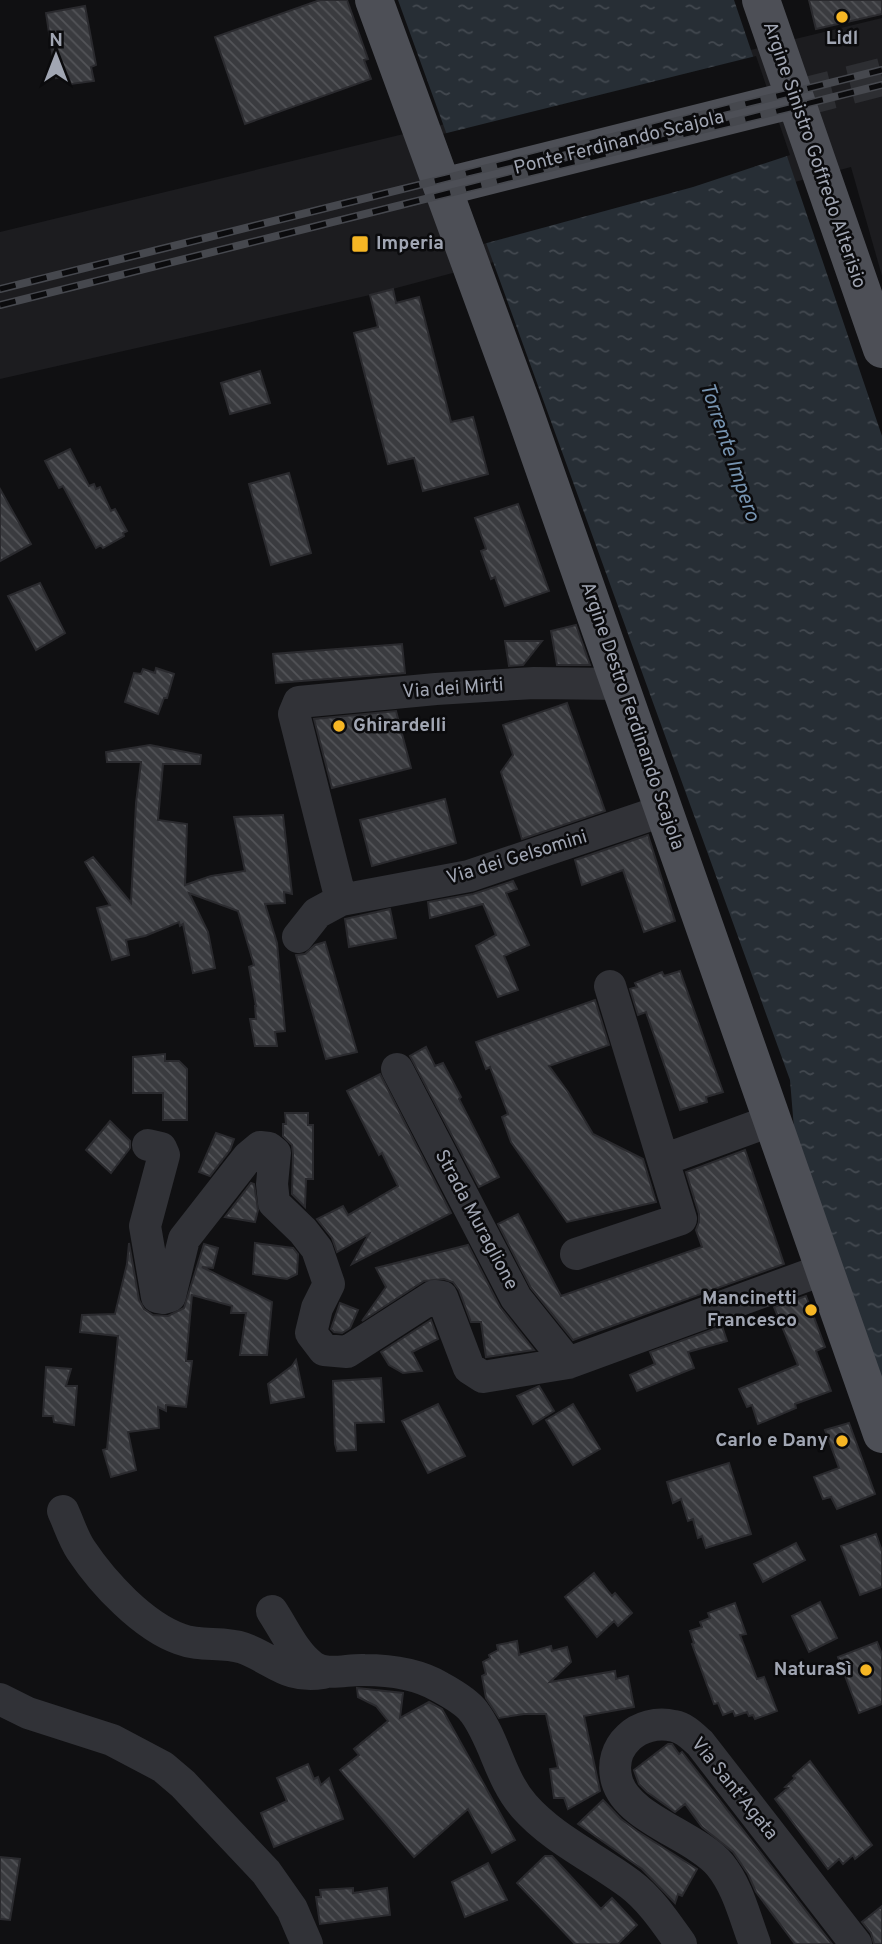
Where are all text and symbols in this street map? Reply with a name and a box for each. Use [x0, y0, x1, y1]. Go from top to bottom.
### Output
marker: Lidl [834, 9, 850, 25]
street label: Argine Sinistro Goffredo Alterisio [757, 18, 871, 292]
north arrow [21, 21, 91, 91]
place label: Lidl [826, 27, 858, 51]
text: N [49, 29, 63, 53]
street label: Ponte Ferdinando Scajola [511, 105, 727, 181]
place label: Imperia [376, 232, 444, 256]
marker: Imperia [350, 234, 370, 254]
water label: Torrente Impero [693, 379, 766, 526]
street label: Argine Destro Ferdinando Scajola [575, 579, 689, 853]
street label: Via dei Mirti [402, 673, 504, 705]
place label: Ghirardelli [353, 714, 446, 738]
marker: Ghirardelli [331, 718, 347, 734]
street label: Via dei Gelsomini [444, 825, 590, 891]
street label: Strada Muraglione [429, 1146, 523, 1294]
place label: Mancinetti Francesco [702, 1287, 797, 1333]
marker: Mancinetti Francesco [803, 1302, 819, 1318]
place label: Carlo e Dany [715, 1429, 828, 1453]
marker: Carlo e Dany [834, 1433, 850, 1449]
place label: NaturaSì [774, 1658, 852, 1682]
marker: NaturaSì [858, 1662, 874, 1678]
street label: Via Sant'Agata [685, 1733, 783, 1845]

